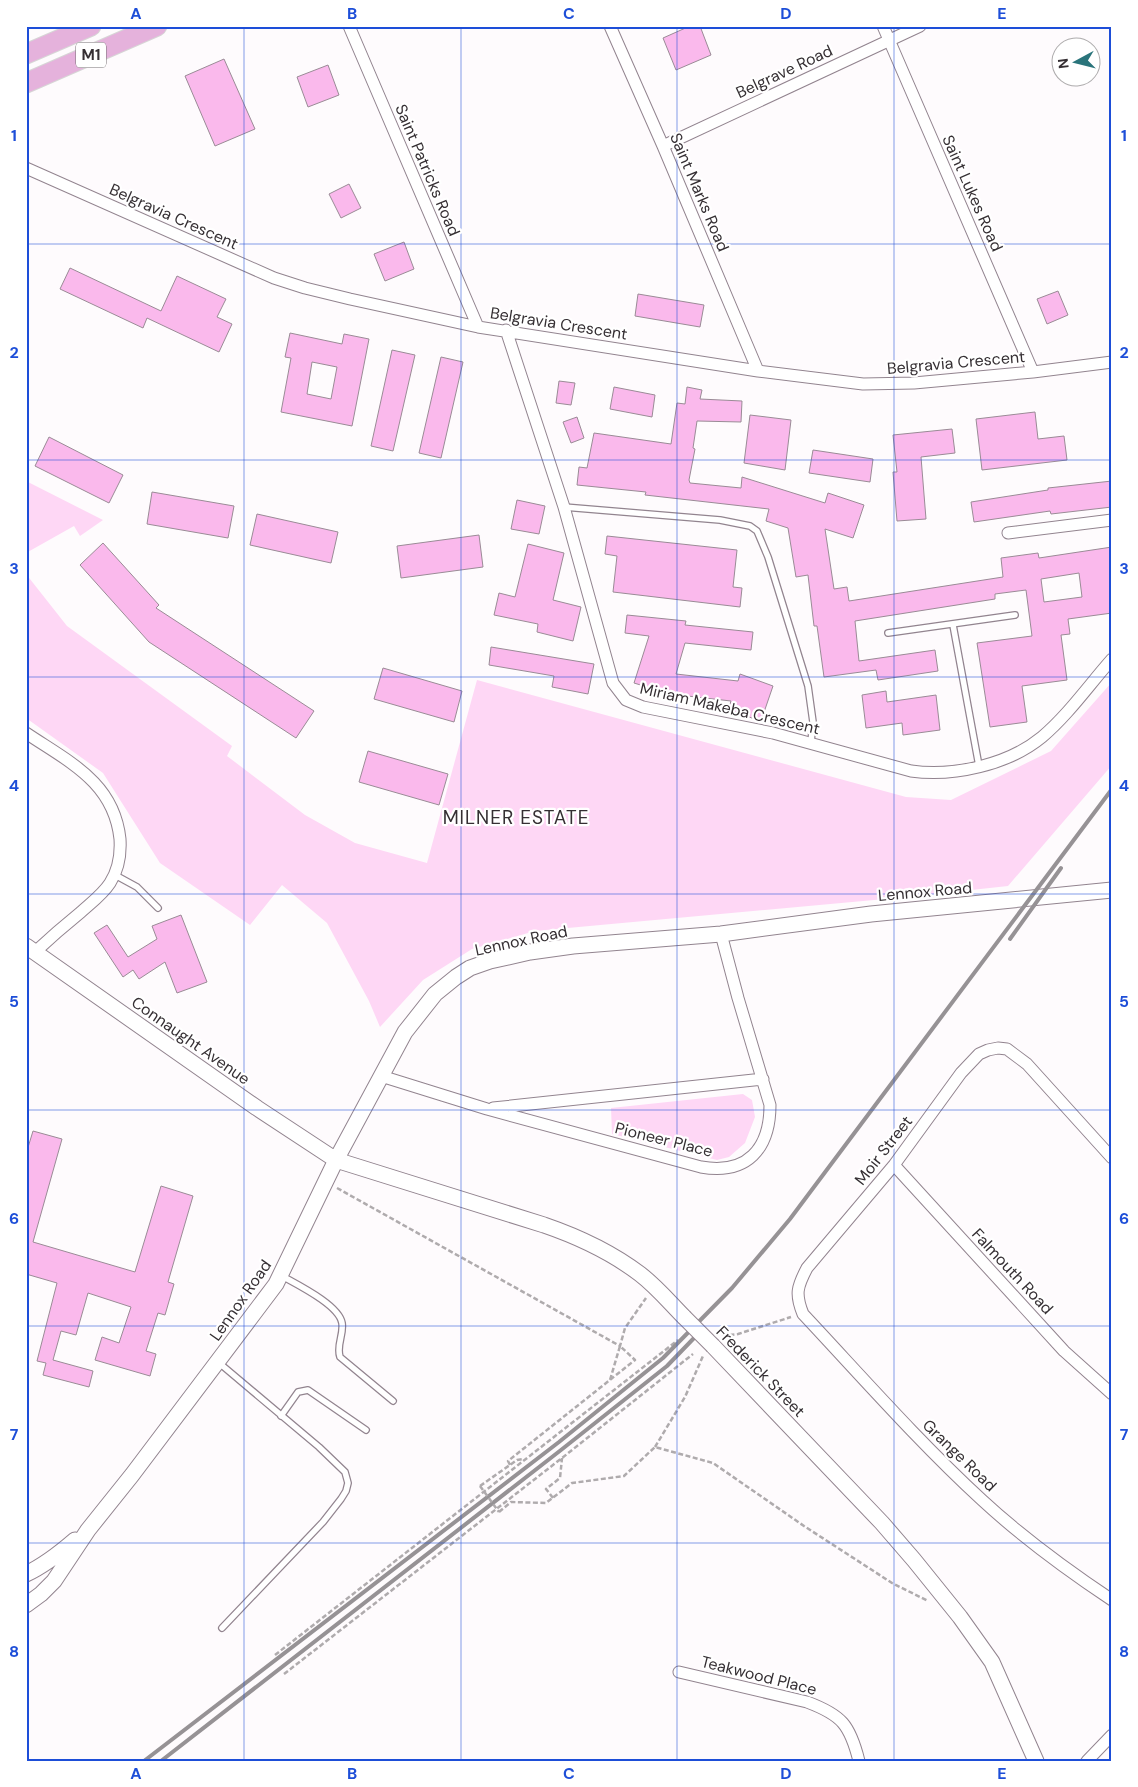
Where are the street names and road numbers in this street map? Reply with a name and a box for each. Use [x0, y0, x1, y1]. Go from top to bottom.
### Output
street label: Belgrave Road [733, 40, 836, 103]
road number: M1 [76, 42, 106, 68]
street label: Saint Patricks Road [390, 101, 465, 239]
street label: Saint Marks Road [665, 130, 734, 255]
street label: Saint Lukes Road [937, 132, 1008, 255]
street label: Belgravia Crescent [106, 179, 241, 254]
street label: Belgravia Crescent [489, 302, 629, 345]
street label: Belgravia Crescent [886, 346, 1026, 379]
street label: Miriam Makeba Crescent [638, 678, 822, 739]
street label: Lennox Road [877, 877, 973, 906]
street label: Lennox Road [473, 920, 569, 961]
street label: Connaught Avenue [127, 992, 254, 1089]
street label: Moir Street [850, 1111, 917, 1189]
street label: Pioneer Place [613, 1117, 715, 1162]
street label: Falmouth Road [967, 1224, 1058, 1319]
street label: Lennox Road [205, 1256, 276, 1345]
street label: Frederick Street [712, 1321, 810, 1421]
street label: Grange Road [918, 1415, 1001, 1496]
street label: Teakwood Place [699, 1651, 819, 1700]

